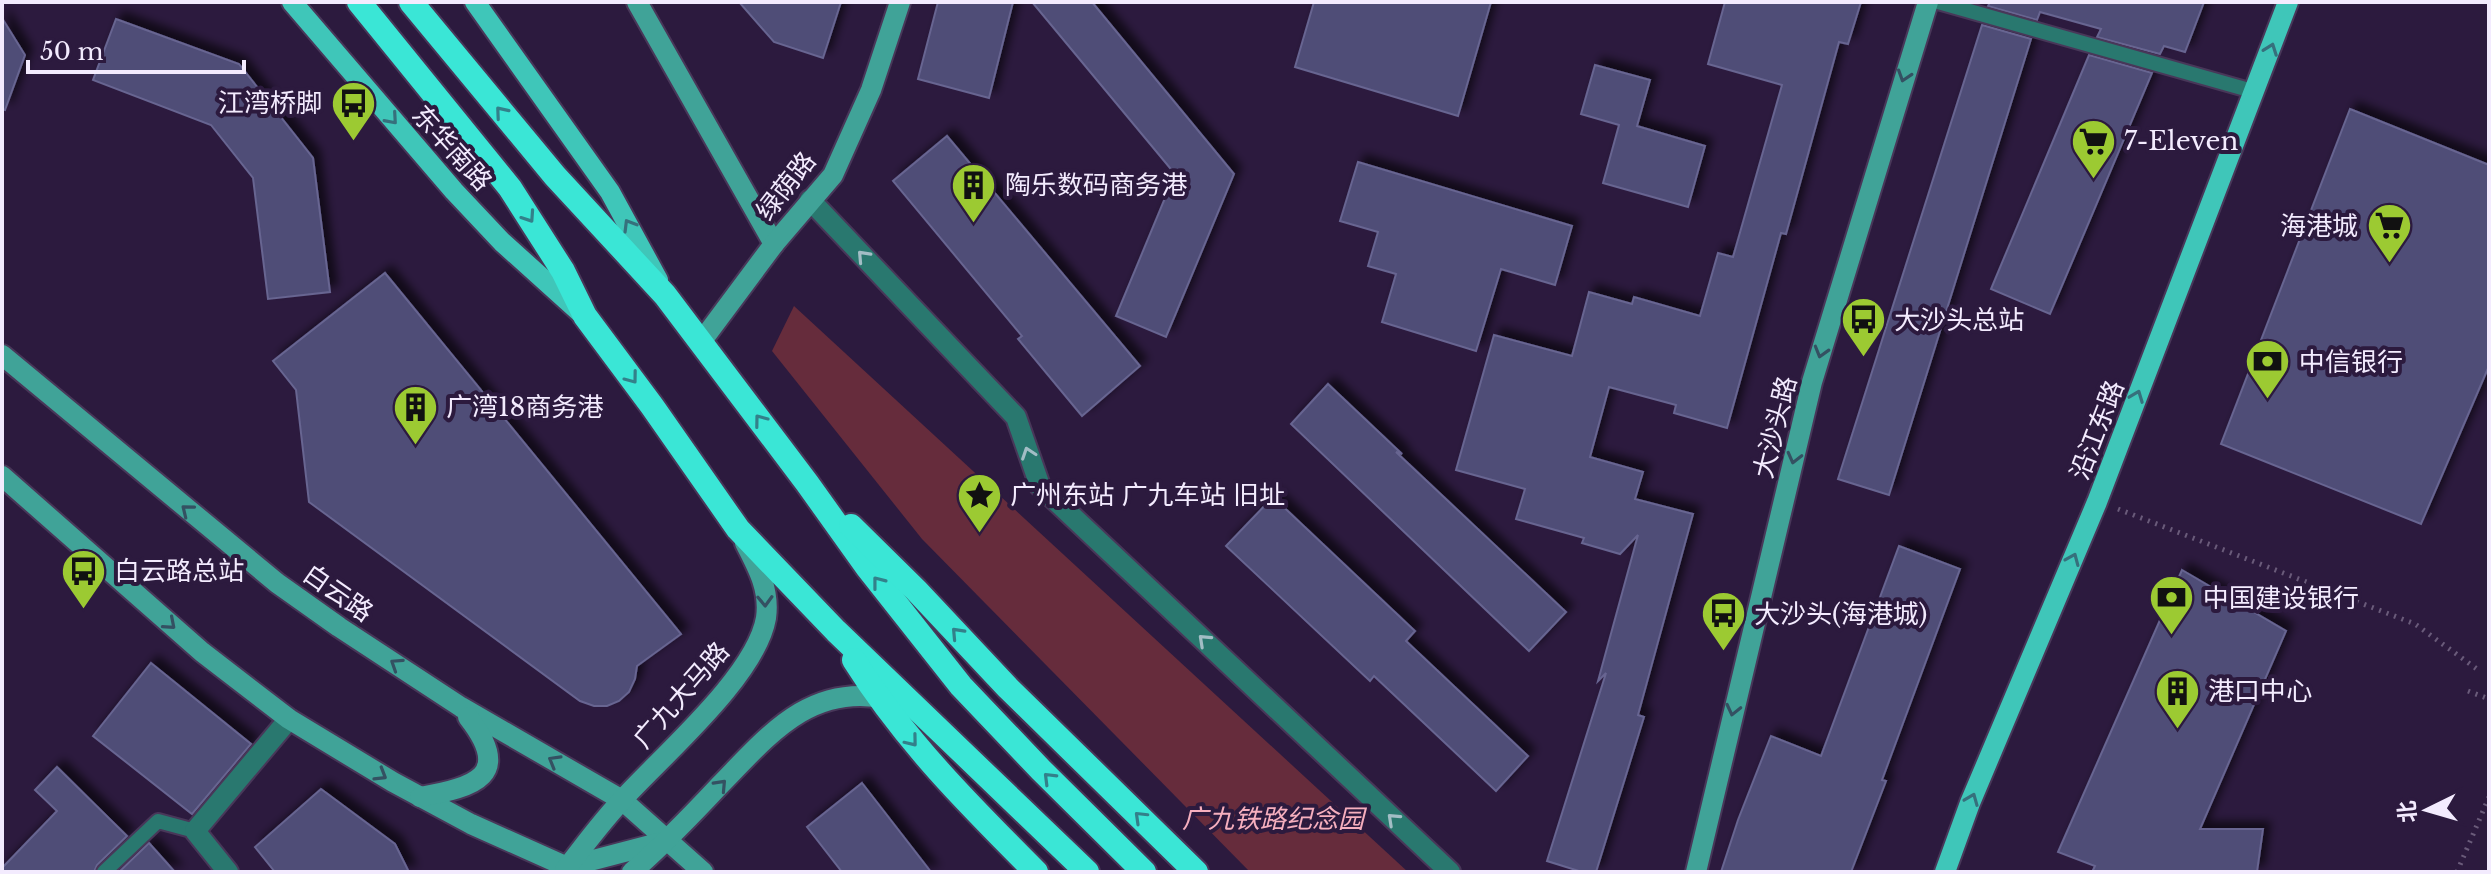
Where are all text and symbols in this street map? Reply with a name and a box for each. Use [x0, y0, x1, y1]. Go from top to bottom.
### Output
scale bar [28, 24, 244, 74]
text: 50 m [40, 37, 104, 66]
one-way arrow [2261, 43, 2278, 57]
one-way arrow [1898, 69, 1914, 83]
bus stop icon: 江湾桥脚 [329, 79, 377, 142]
place label: 江湾桥脚 [218, 87, 322, 119]
street label: 东华南路 [405, 99, 499, 197]
one-way arrow [496, 106, 511, 121]
one-way arrow [382, 110, 397, 125]
supermarket icon: 7-Eleven [2069, 117, 2117, 180]
place label: 7-Eleven [2124, 125, 2238, 157]
street label: 绿荫路 [749, 145, 823, 227]
building icon: 陶乐数码商务港 [950, 161, 998, 224]
place label: 陶乐数码商务港 [1005, 169, 1187, 201]
supermarket icon: 海港城 [2365, 202, 2413, 265]
one-way arrow [519, 208, 534, 223]
place label: 海港城 [2280, 210, 2358, 242]
one-way arrow [623, 219, 639, 234]
one-way arrow [858, 251, 873, 265]
bus stop icon: 大沙头总站 [1839, 296, 1887, 359]
place label: 大沙头总站 [1894, 304, 2024, 336]
bank icon: 中信银行 [2244, 338, 2292, 401]
one-way arrow [1814, 345, 1830, 358]
place label: 中信银行 [2299, 346, 2403, 378]
one-way arrow [622, 370, 637, 384]
street label: 大沙头路 [1747, 373, 1803, 481]
street label: 沿江东路 [2063, 376, 2131, 484]
building icon: 广湾18商务港 [391, 383, 439, 446]
one-way arrow [2127, 390, 2144, 404]
place label: 广湾18商务港 [446, 391, 603, 423]
one-way arrow [755, 415, 769, 429]
one-way arrow [1022, 447, 1038, 461]
one-way arrow [1786, 450, 1803, 464]
place icon: 广州东站 广九车站 旧址 [955, 471, 1003, 534]
place label: 广州东站 广九车站 旧址 [1010, 479, 1285, 511]
one-way arrow [181, 505, 196, 520]
bus stop icon: 白云路总站 [59, 547, 107, 610]
one-way arrow [2063, 553, 2079, 567]
place label: 白云路总站 [114, 555, 244, 587]
street label: 白云路 [297, 558, 379, 628]
bank icon: 中国建设银行 [2148, 574, 2196, 637]
one-way arrow [874, 576, 888, 591]
place label: 中国建设银行 [2203, 582, 2359, 614]
bus stop icon: 大沙头(海港城) [1699, 590, 1747, 653]
one-way arrow [757, 595, 774, 607]
place label: 大沙头(海港城) [1754, 598, 1927, 630]
one-way arrow [160, 614, 175, 629]
one-way arrow [952, 628, 966, 642]
street label: 广九大马路 [626, 635, 736, 755]
one-way arrow [1199, 635, 1213, 650]
one-way arrow [390, 659, 404, 674]
building icon: 港口中心 [2153, 667, 2201, 730]
place label: 港口中心 [2208, 675, 2312, 707]
one-way arrow [1725, 703, 1742, 717]
one-way arrow [902, 731, 917, 746]
one-way arrow [548, 755, 563, 771]
one-way arrow [372, 765, 387, 780]
north arrow [2387, 770, 2467, 850]
one-way arrow [1044, 773, 1058, 787]
one-way arrow [711, 780, 726, 794]
one-way arrow [1962, 793, 1979, 807]
text: 北 [2393, 800, 2422, 824]
park label: 广九铁路纪念园 [1182, 803, 1368, 835]
one-way arrow [1135, 813, 1150, 827]
one-way arrow [1388, 813, 1402, 828]

